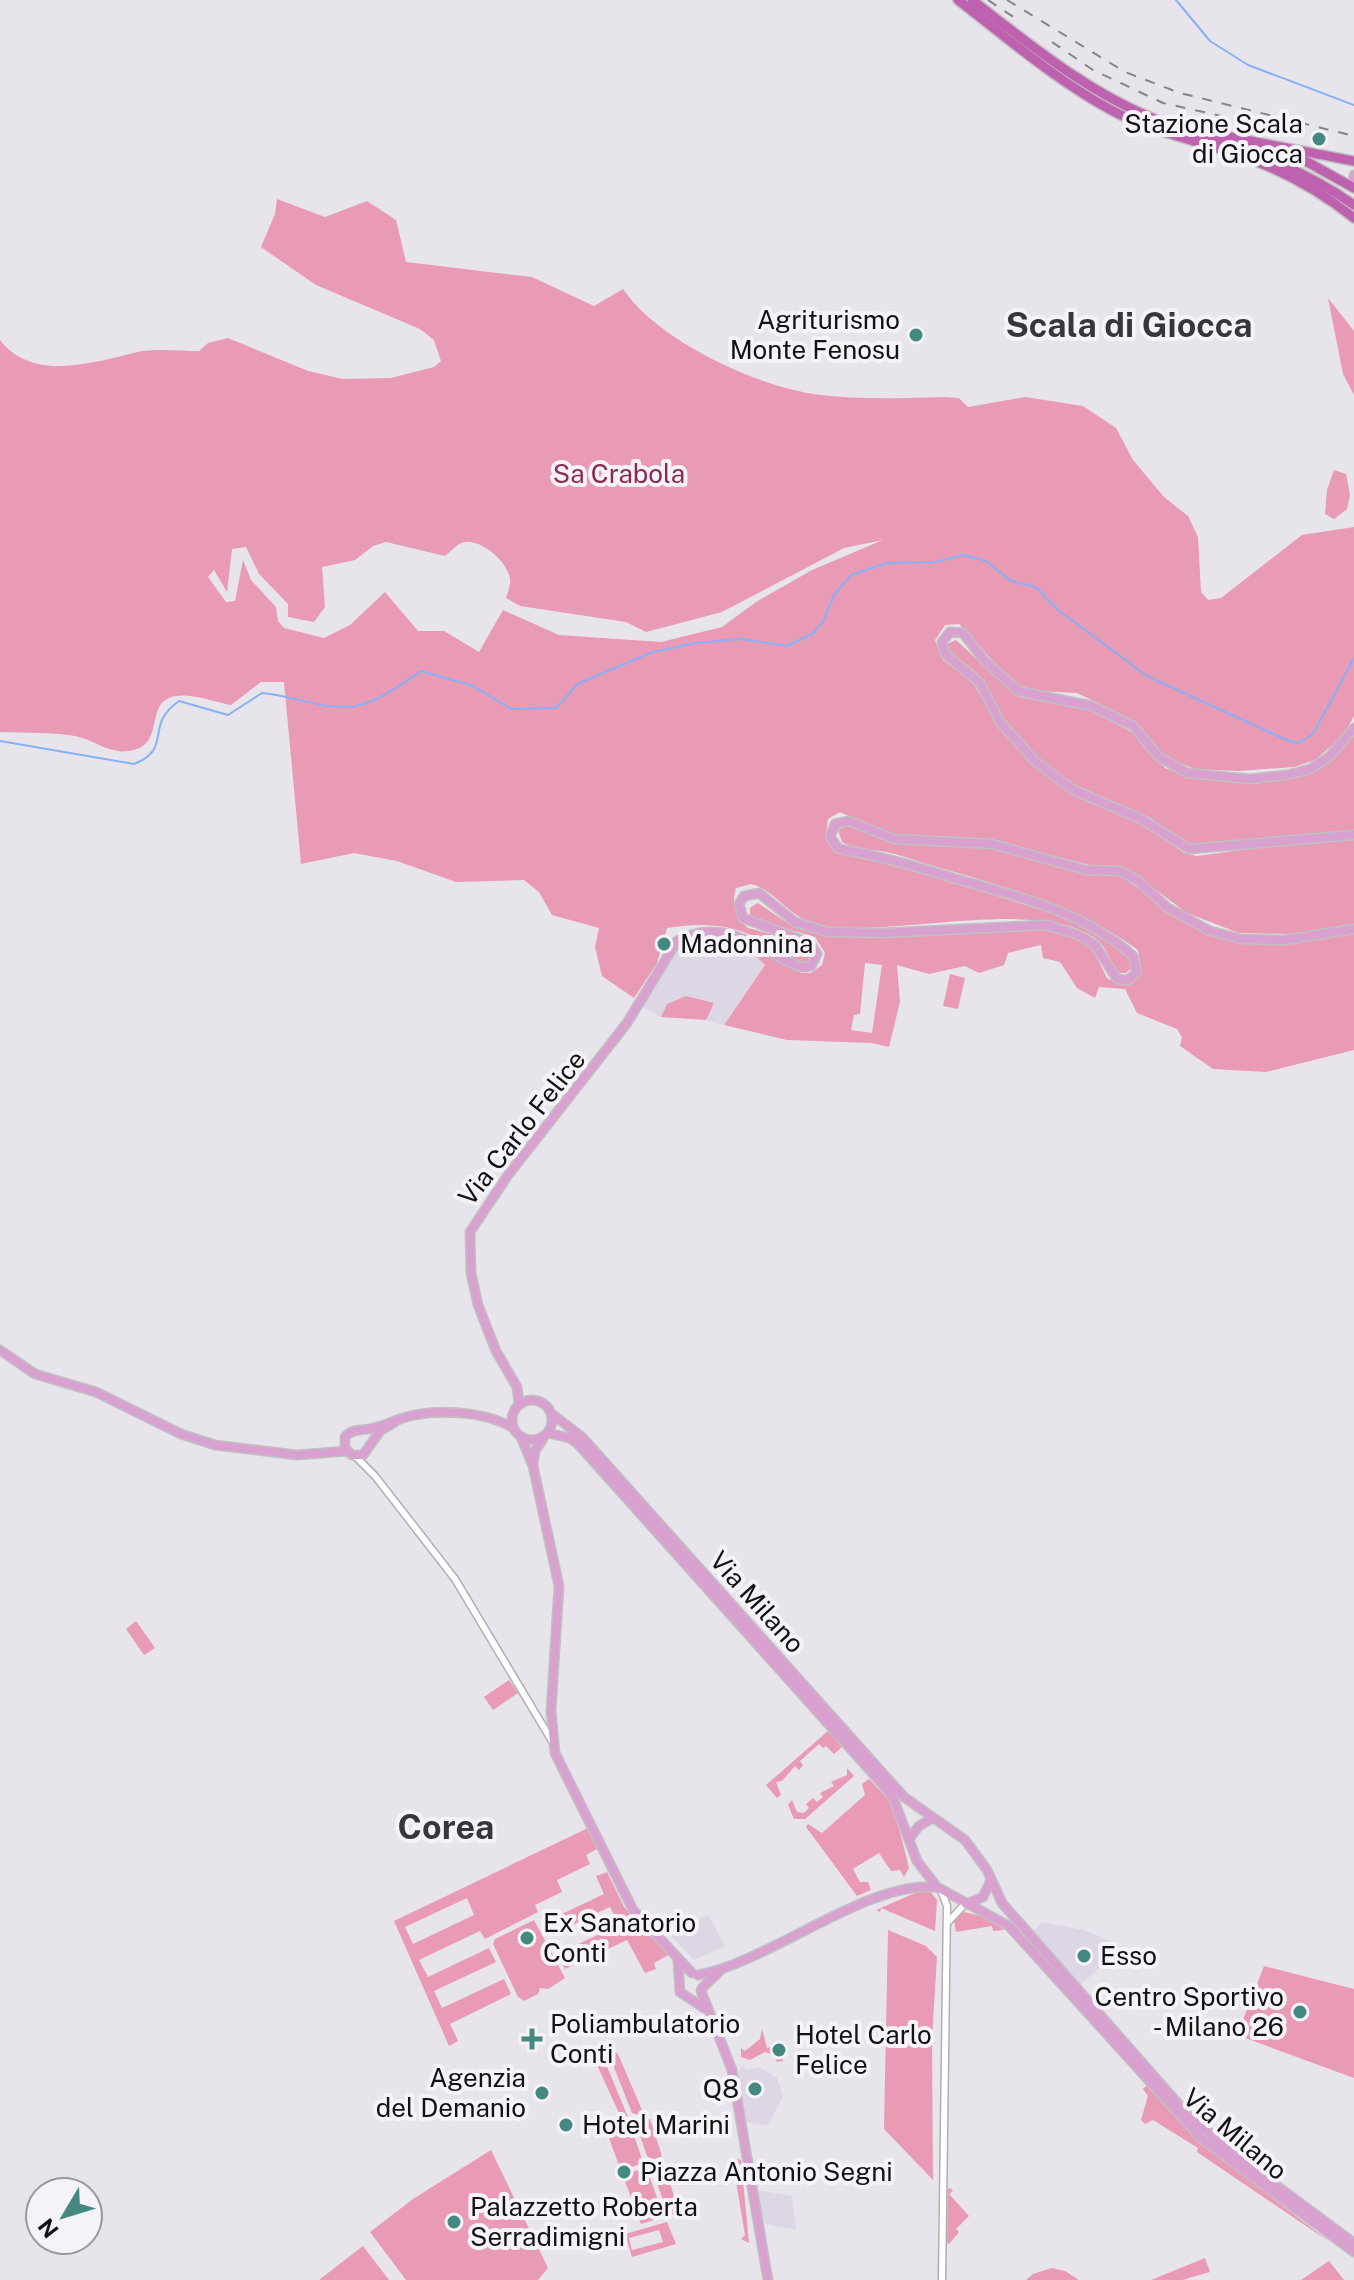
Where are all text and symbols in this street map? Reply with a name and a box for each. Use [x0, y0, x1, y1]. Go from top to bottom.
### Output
place label: Stazione Scala di Giocca [1124, 108, 1303, 169]
marker: Stazione Scala di Giocca [1310, 130, 1328, 148]
place label: Agriturismo Monte Fenosu [730, 304, 900, 365]
district label: Scala di Giocca [1005, 305, 1253, 345]
marker: Agriturismo Monte Fenosu [907, 326, 925, 344]
park label: Sa Crabola [553, 458, 685, 489]
place label: Madonnina [680, 928, 813, 959]
marker: Madonnina [655, 935, 673, 953]
street label: Via Carlo Felice [452, 1044, 592, 1211]
street label: Via Milano [704, 1544, 811, 1659]
district label: Corea [398, 1807, 494, 1847]
place label: Ex Sanatorio Conti [543, 1907, 696, 1968]
marker: Ex Sanatorio Conti [518, 1929, 536, 1947]
place label: Esso [1100, 1940, 1157, 1971]
marker: Esso [1075, 1947, 1093, 1965]
place label: Centro Sportivo - Milano 26 [1095, 1981, 1284, 2042]
marker: Centro Sportivo - Milano 26 [1291, 2003, 1309, 2021]
place label: Poliambulatorio Conti [550, 2008, 740, 2069]
place label: Hotel Carlo Felice [795, 2019, 932, 2080]
marker: Poliambulatorio Conti [521, 2028, 543, 2050]
marker: Hotel Carlo Felice [770, 2041, 788, 2059]
place label: Agenzia del Demanio [376, 2062, 526, 2123]
place label: Q8 [703, 2073, 739, 2104]
marker: Q8 [746, 2080, 764, 2098]
street label: Via Milano [1177, 2081, 1294, 2186]
marker: Agenzia del Demanio [533, 2084, 551, 2102]
place label: Hotel Marini [582, 2109, 730, 2140]
marker: Hotel Marini [557, 2116, 575, 2134]
place label: Piazza Antonio Segni [640, 2156, 893, 2187]
marker: Piazza Antonio Segni [615, 2163, 633, 2181]
north arrow [24, 2176, 104, 2256]
place label: Palazzetto Roberta Serradimigni [470, 2191, 698, 2252]
marker: Palazzetto Roberta Serradimigni [445, 2213, 463, 2231]
text: N [33, 2214, 64, 2243]

